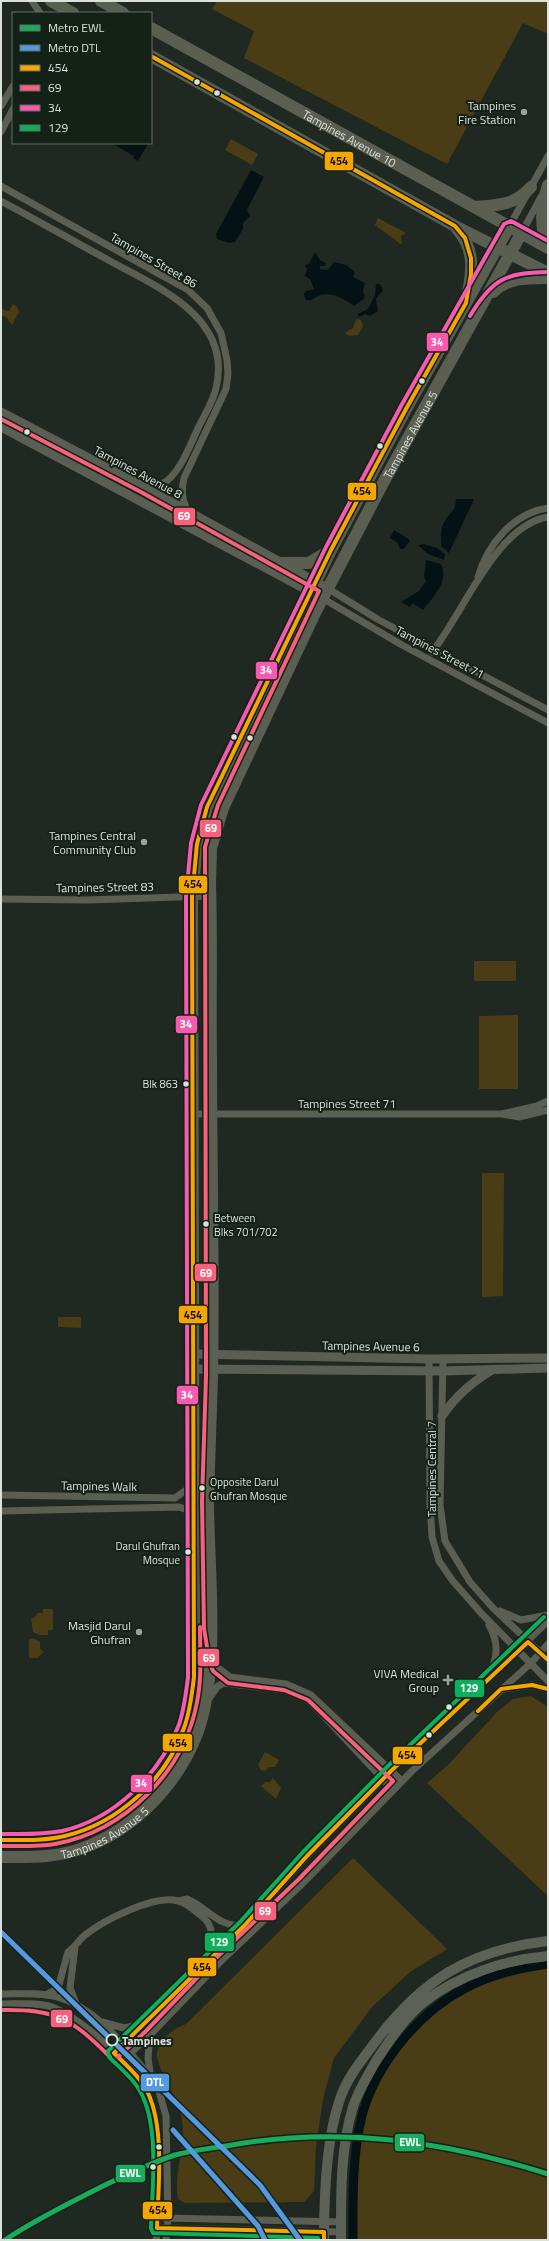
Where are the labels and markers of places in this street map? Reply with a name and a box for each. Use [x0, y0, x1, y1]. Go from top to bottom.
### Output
unlabelled marker [192, 77, 202, 87]
unlabelled marker [212, 88, 222, 98]
place label: Tampines Fire Station [458, 96, 516, 129]
marker: Tampines Fire Station [519, 107, 529, 117]
unlabelled marker [417, 376, 427, 386]
unlabelled marker [22, 427, 32, 437]
unlabelled marker [375, 441, 385, 451]
unlabelled marker [229, 732, 239, 742]
unlabelled marker [245, 733, 255, 743]
place label: Tampines Central Community Club [49, 826, 136, 859]
marker: Tampines Central Community Club [139, 837, 149, 847]
place label: Blk 863 [143, 1076, 178, 1092]
marker: Blk 863 [181, 1079, 191, 1089]
place label: Between Blks 701/702 [214, 1210, 278, 1240]
marker: Between Blks 701/702 [201, 1219, 211, 1229]
place label: Opposite Darul Ghufran Mosque [210, 1474, 288, 1504]
marker: Opposite Darul Ghufran Mosque [197, 1483, 207, 1493]
place label: Darul Ghufran Mosque [115, 1538, 180, 1568]
marker: Darul Ghufran Mosque [183, 1547, 193, 1557]
place label: Masjid Darul Ghufran [68, 1616, 131, 1649]
marker: Masjid Darul Ghufran [134, 1627, 144, 1637]
place label: VIVA Medical Group [374, 1664, 439, 1697]
marker: VIVA Medical Group [442, 1674, 454, 1686]
unlabelled marker [444, 1702, 454, 1712]
unlabelled marker [424, 1730, 434, 1740]
place label: Tampines [122, 2031, 172, 2050]
marker: Tampines [105, 2033, 119, 2047]
unlabelled marker [154, 2142, 164, 2152]
unlabelled marker [148, 2162, 158, 2172]

